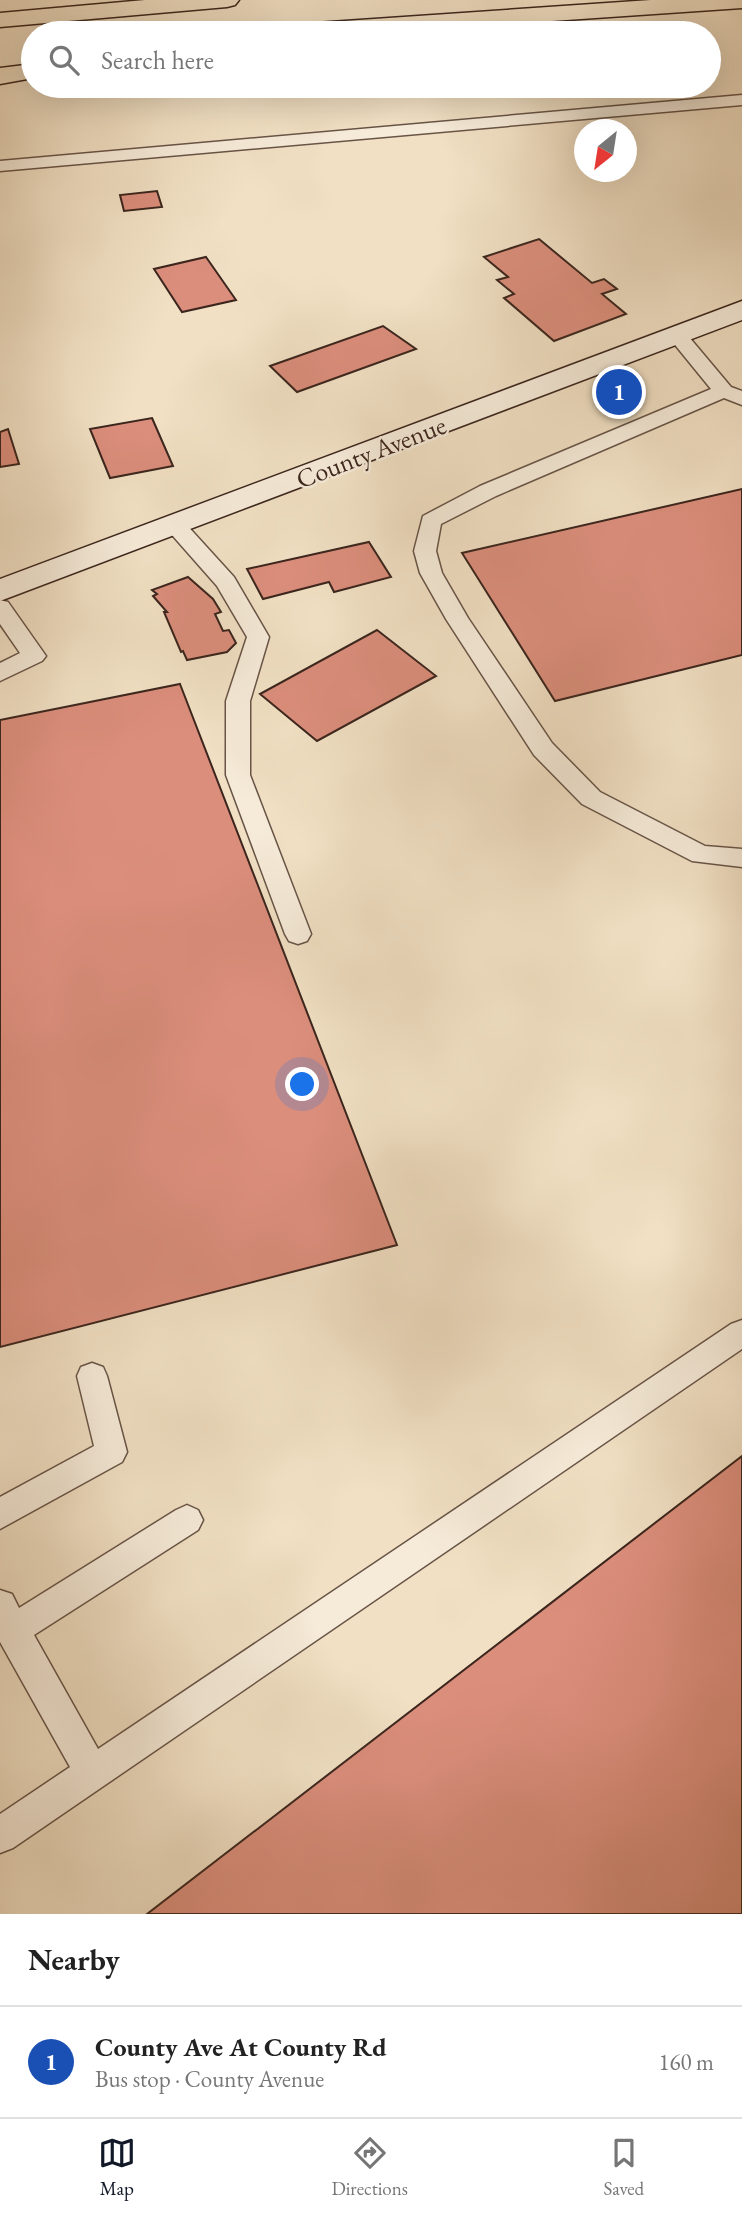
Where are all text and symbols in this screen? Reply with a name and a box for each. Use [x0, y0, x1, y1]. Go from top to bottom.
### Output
search box [21, 21, 721, 98]
icon: search [45, 41, 83, 79]
text: Search here [101, 43, 214, 77]
north arrow [574, 119, 637, 182]
pin: 1 [596, 366, 642, 418]
street label: County Avenue [291, 408, 451, 496]
your location [285, 1067, 319, 1101]
text: Nearby [28, 1940, 120, 1979]
text: County Ave At County Rd [95, 2030, 387, 2064]
text: 1 [45, 2047, 57, 2077]
text: 160 m [658, 2047, 714, 2077]
text: Bus stop · County Avenue [95, 2064, 324, 2094]
tab: Map [98, 2134, 136, 2201]
tab: Directions [331, 2134, 408, 2201]
tab: Saved [603, 2134, 644, 2201]

